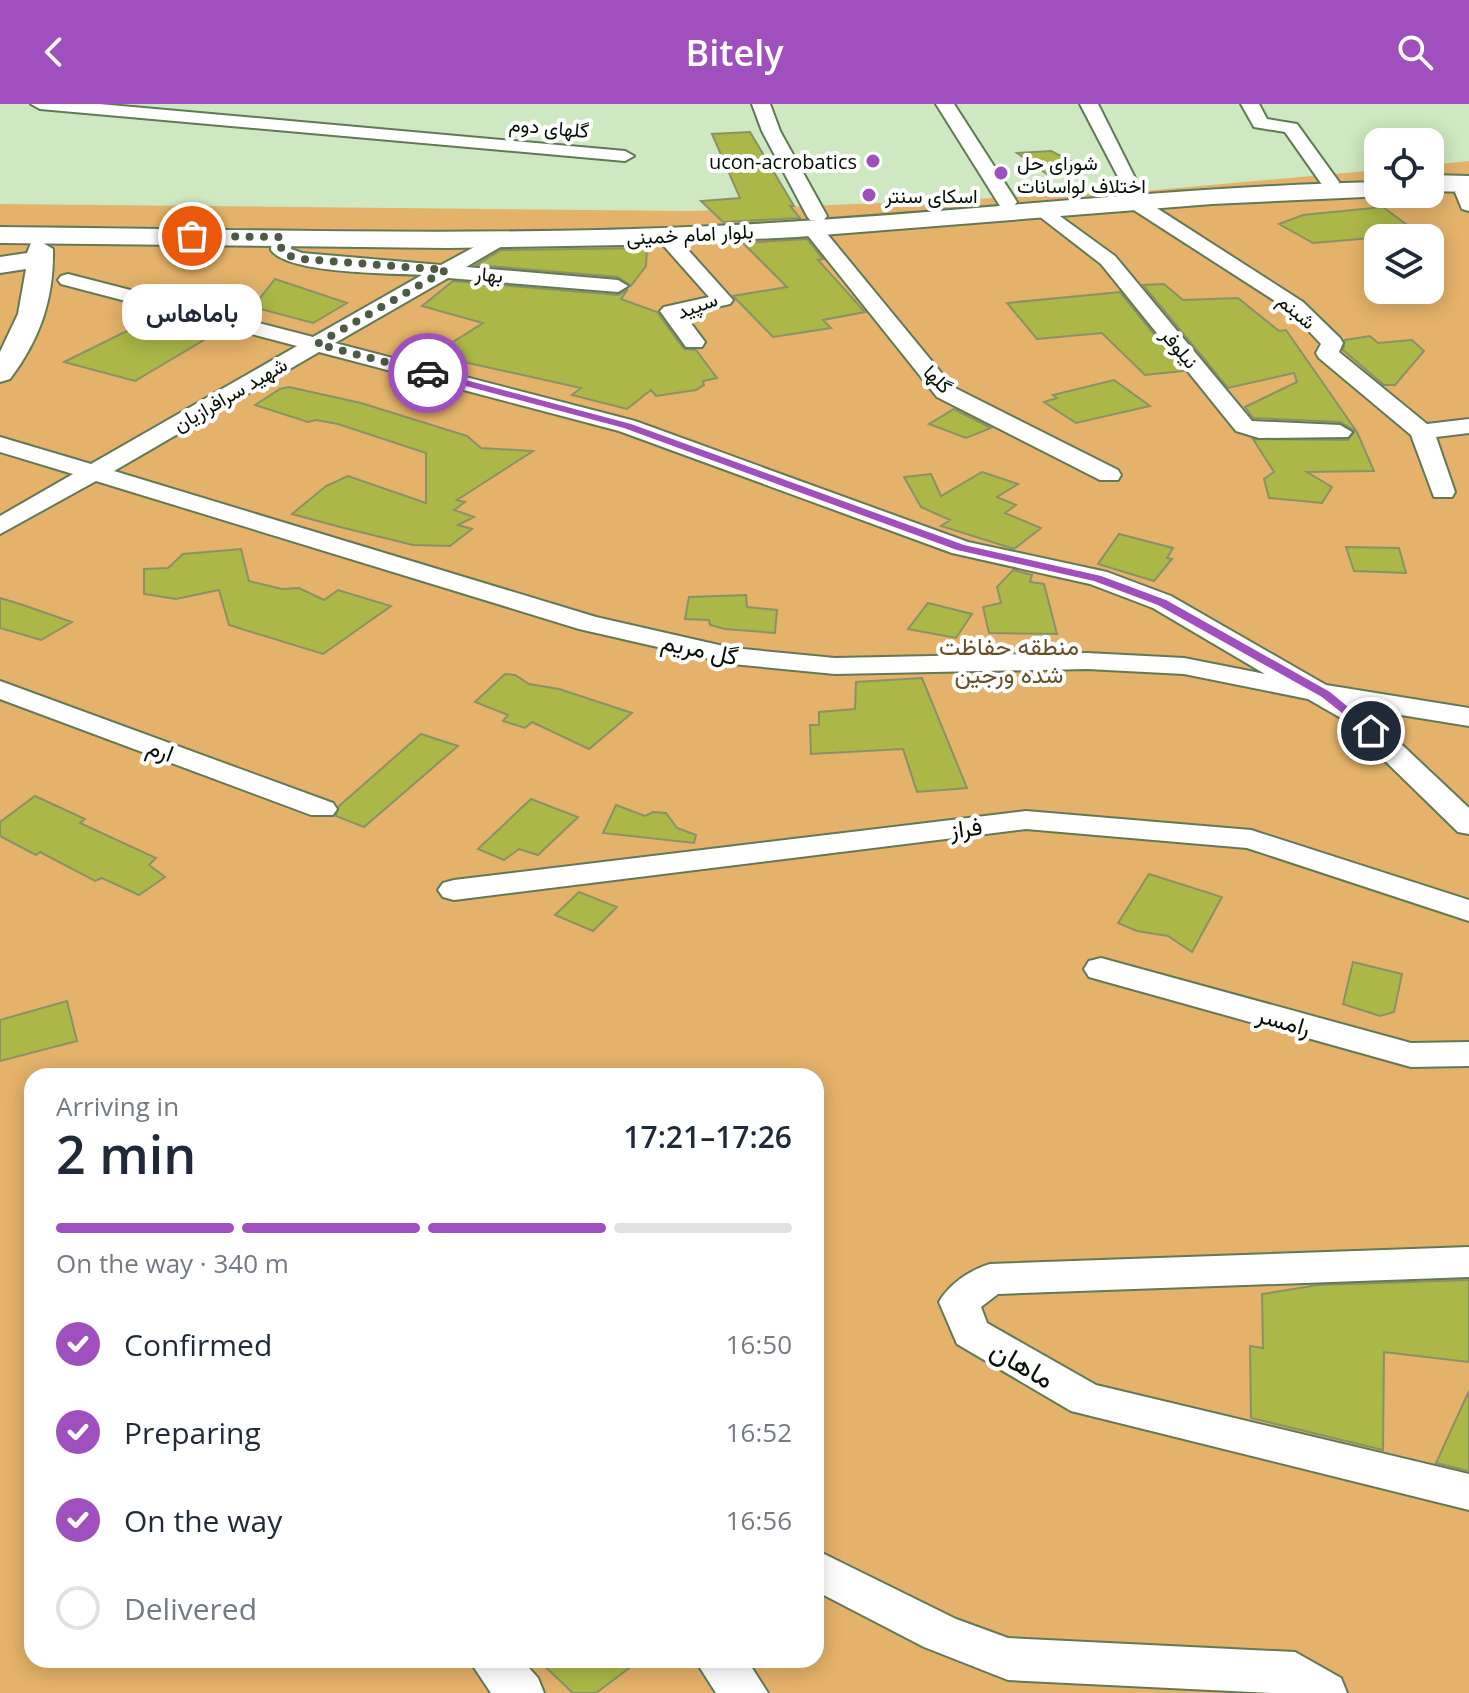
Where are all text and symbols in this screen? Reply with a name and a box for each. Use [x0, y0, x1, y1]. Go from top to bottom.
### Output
text: Bitely [685, 28, 784, 77]
icon: back [32, 30, 76, 74]
icon: search [1393, 30, 1437, 74]
street label: گلهای دوم [508, 110, 590, 144]
map controls [1364, 128, 1444, 304]
button: locate [1364, 128, 1444, 208]
place label: ucon-acrobatics [709, 148, 857, 175]
place label: شورای حل اختلاف لواسانات [1017, 149, 1146, 199]
marker: ucon-acrobatics [864, 152, 882, 170]
marker: شورای حل اختلاف لواسانات [992, 164, 1010, 182]
place label: اسکای سنتر [884, 182, 978, 209]
marker: اسکای سنتر [860, 186, 878, 204]
pin [158, 202, 226, 270]
icon: bag [170, 214, 214, 258]
street label: بلوار امام خمینی [626, 217, 754, 251]
button: layers [1364, 224, 1444, 304]
street label: بهار [473, 259, 504, 289]
callout: باماهاس [122, 284, 262, 340]
street label: سپید [673, 285, 722, 326]
street label: شبنم [1272, 287, 1322, 335]
text: باماهاس [146, 294, 238, 330]
street label: نیلوفر [1155, 321, 1205, 374]
courier [388, 333, 468, 413]
street label: شهید سرافرازیان [168, 350, 292, 438]
icon: car [406, 351, 450, 395]
street label: گلها [918, 359, 958, 399]
street label: گل مریم [658, 624, 741, 673]
park label: منطقه حفاظت شده ورجین [939, 629, 1079, 690]
pin [1337, 697, 1405, 765]
icon: home [1349, 709, 1393, 753]
street label: ارم [143, 729, 179, 770]
street label: فراز [947, 809, 984, 845]
street label: رامسر [1252, 996, 1315, 1043]
text: Arriving in [56, 1088, 179, 1124]
text: 17:21–17:26 [623, 1116, 792, 1157]
text: 2 min [56, 1118, 196, 1189]
text: On the way · 340 m [56, 1245, 289, 1281]
icon: check [56, 1322, 100, 1366]
text: Confirmed [124, 1324, 272, 1365]
text: 16:50 [726, 1326, 792, 1362]
street label: ماهان [984, 1330, 1062, 1396]
icon: check [56, 1410, 100, 1454]
text: Preparing [124, 1412, 261, 1453]
text: 16:52 [726, 1414, 792, 1450]
icon: check [56, 1498, 100, 1542]
text: On the way [124, 1500, 282, 1541]
text: 16:56 [726, 1502, 792, 1538]
text: Delivered [124, 1588, 257, 1629]

